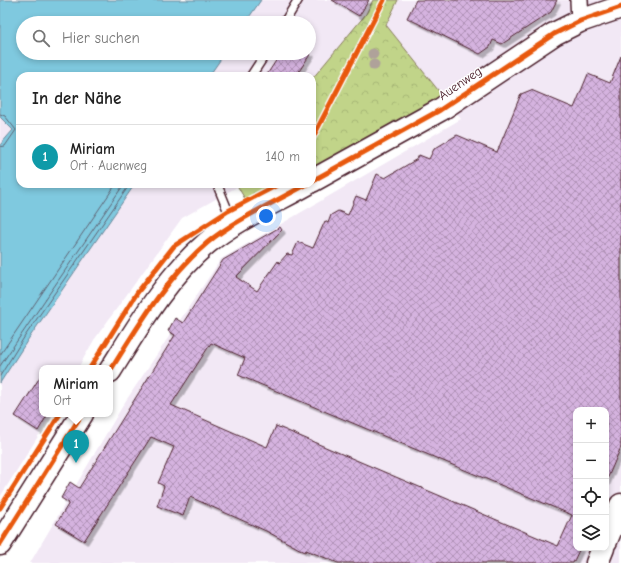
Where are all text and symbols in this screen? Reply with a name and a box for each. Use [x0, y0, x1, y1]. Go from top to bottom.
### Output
search box [16, 16, 316, 60]
icon: search [30, 27, 52, 49]
text: Hier suchen [62, 29, 140, 47]
street label: Auenweg [436, 63, 484, 103]
text: In der Nähe [32, 89, 121, 108]
text: Miriam [70, 140, 115, 158]
text: 1 [42, 149, 48, 164]
text: 140 m [266, 149, 300, 164]
text: Ort · Auenweg [70, 158, 147, 173]
your location [256, 206, 276, 226]
popup [39, 365, 113, 417]
text: Miriam [54, 375, 99, 393]
text: Ort [54, 393, 71, 408]
map controls [573, 407, 609, 551]
button: + [573, 407, 609, 443]
pin: 1 [63, 430, 89, 463]
button: − [573, 443, 609, 479]
button: locate [573, 479, 609, 515]
button: layers [573, 515, 609, 551]

